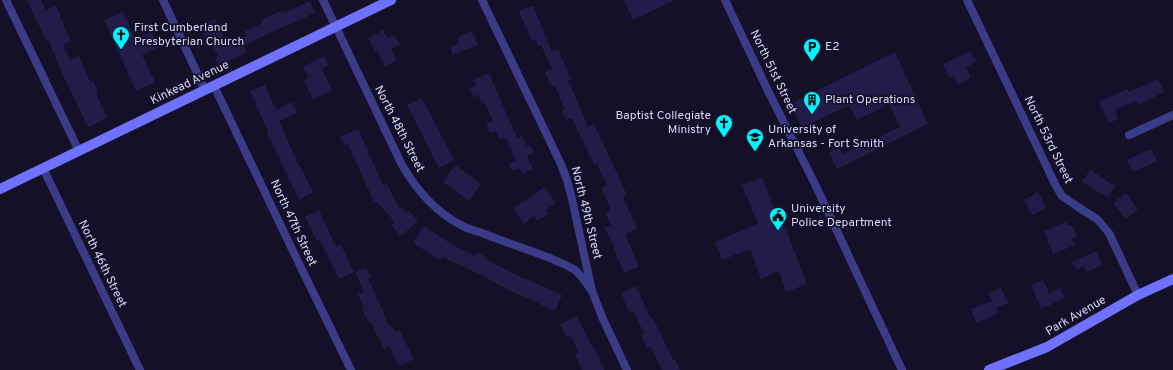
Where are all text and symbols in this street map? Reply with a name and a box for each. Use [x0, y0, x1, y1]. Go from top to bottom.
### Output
place label: First Cumberland Presbyterian Church [134, 20, 244, 50]
church icon: First Cumberland Presbyterian Church [111, 25, 131, 50]
street label: North 51st Street [746, 27, 800, 117]
parking icon: E2 [802, 37, 822, 62]
place label: E2 [825, 39, 840, 55]
street label: Kinkead Avenue [148, 57, 232, 109]
street label: North 48th Street [370, 83, 428, 175]
building icon: Plant Operations [802, 90, 822, 115]
place label: Plant Operations [825, 92, 915, 108]
street label: North 53rd Street [1020, 94, 1076, 186]
place label: Baptist Collegiate Ministry [615, 108, 711, 138]
church icon: Baptist Collegiate Ministry [714, 113, 734, 138]
place label: University of Arkansas - Fort Smith [768, 122, 884, 152]
school or university icon: University of Arkansas - Fort Smith [745, 127, 765, 152]
street label: North 49th Street [567, 165, 605, 261]
street label: North 47th Street [266, 177, 320, 269]
place label: University Police Department [791, 201, 892, 231]
public building icon: University Police Department [768, 206, 788, 231]
street label: North 46th Street [74, 218, 130, 310]
street label: Park Avenue [1043, 292, 1109, 340]

